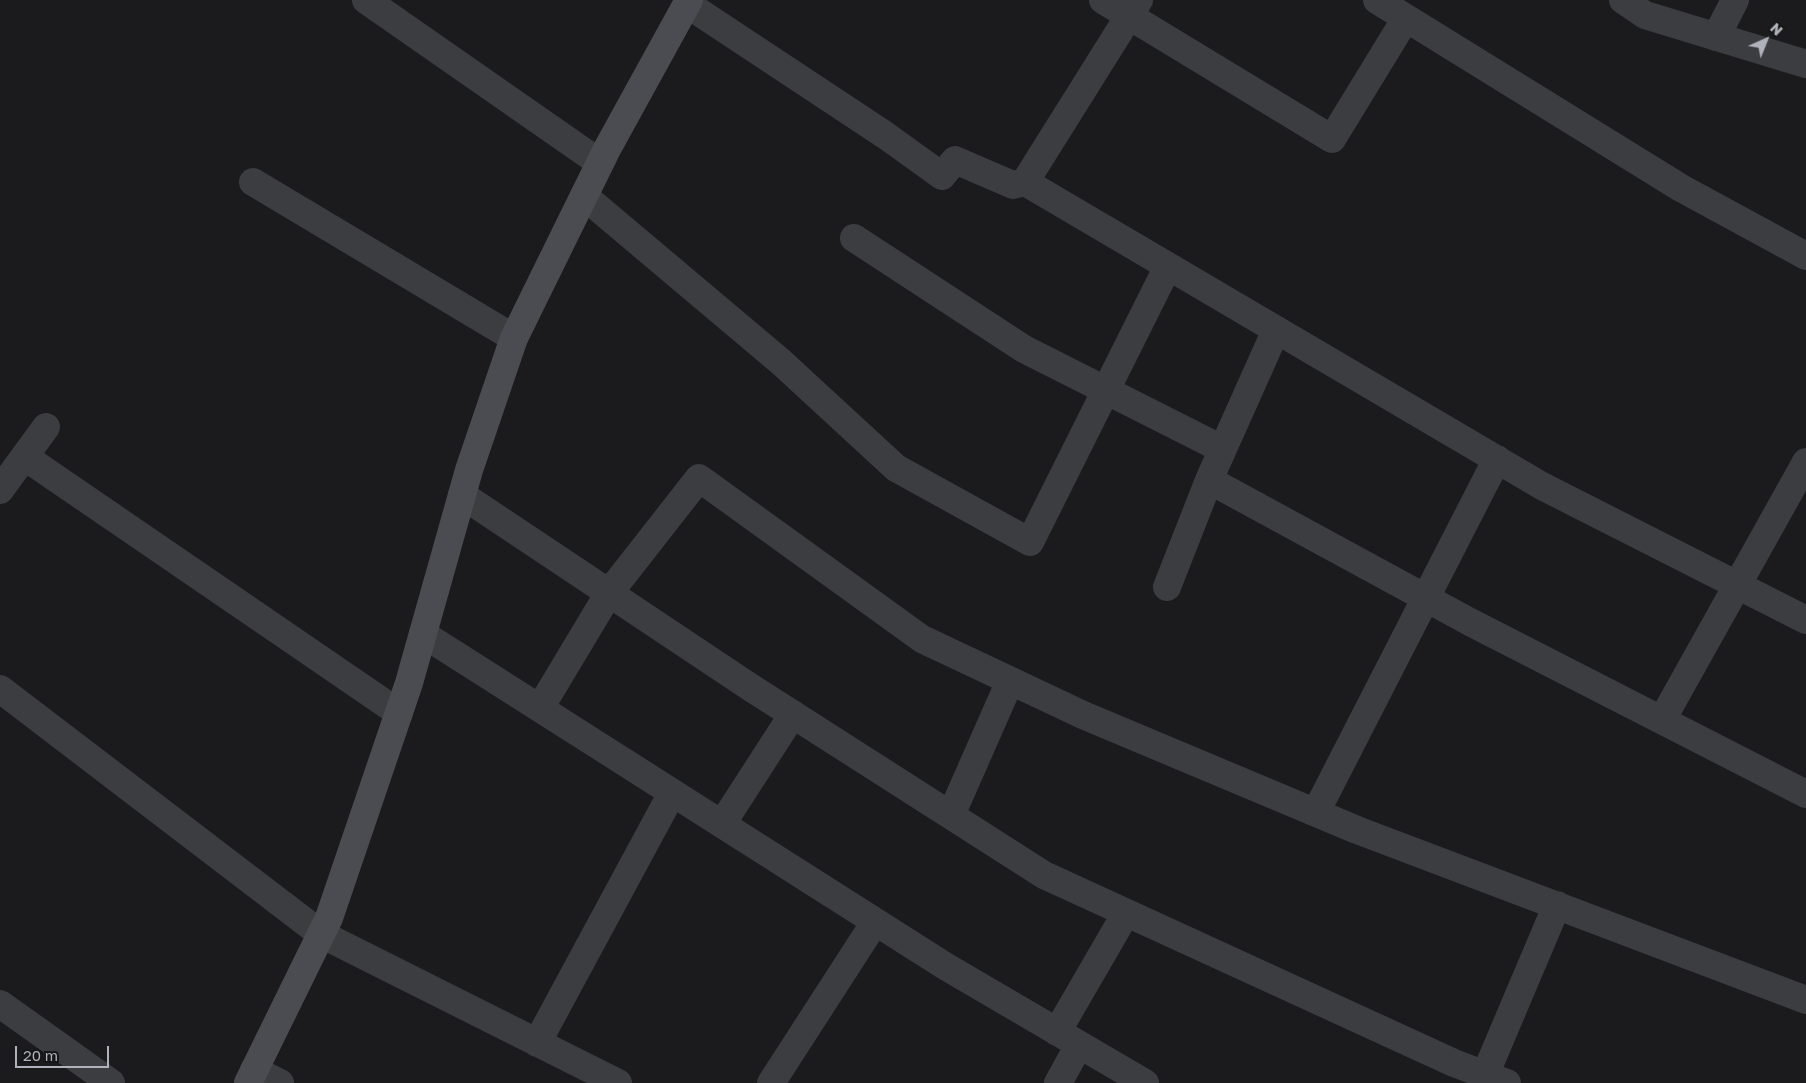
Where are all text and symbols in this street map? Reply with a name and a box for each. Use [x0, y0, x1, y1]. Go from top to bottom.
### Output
north arrow [1741, 15, 1791, 65]
text: N [1767, 19, 1786, 39]
scale bar [18, 1036, 111, 1068]
text: 20 m [23, 1046, 58, 1064]

